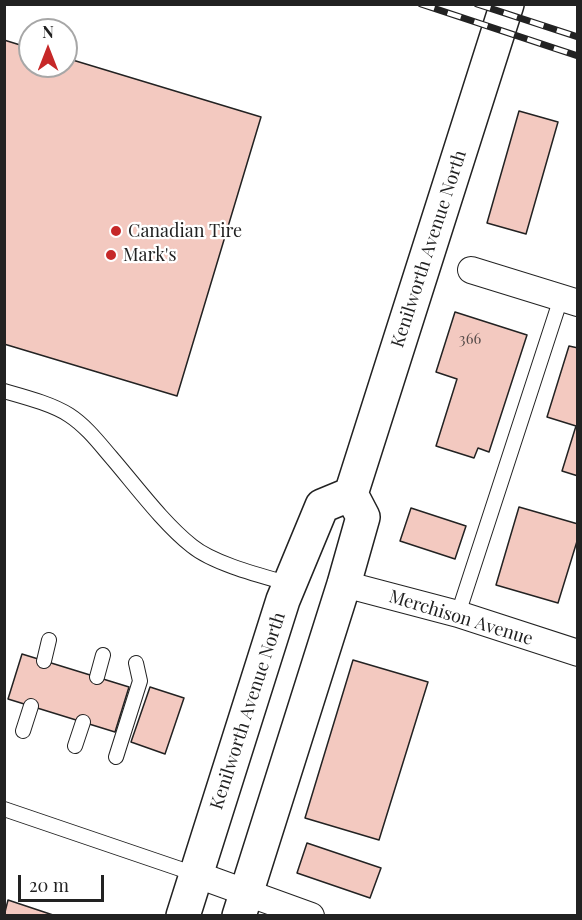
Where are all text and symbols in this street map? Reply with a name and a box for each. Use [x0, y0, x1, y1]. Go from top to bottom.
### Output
north arrow [18, 18, 78, 78]
text: N [42, 21, 54, 42]
street label: Kenilworth Avenue North [387, 148, 471, 350]
place label: Canadian Tire [128, 220, 242, 242]
marker: Canadian Tire [109, 224, 123, 238]
place label: Mark's [123, 244, 177, 266]
marker: Mark's [104, 248, 118, 262]
house number: 366 [459, 330, 481, 348]
street label: Merchison Avenue [386, 586, 536, 650]
street label: Kenilworth Avenue North [206, 610, 290, 812]
scale bar [21, 863, 106, 901]
text: 20 m [29, 873, 69, 897]

